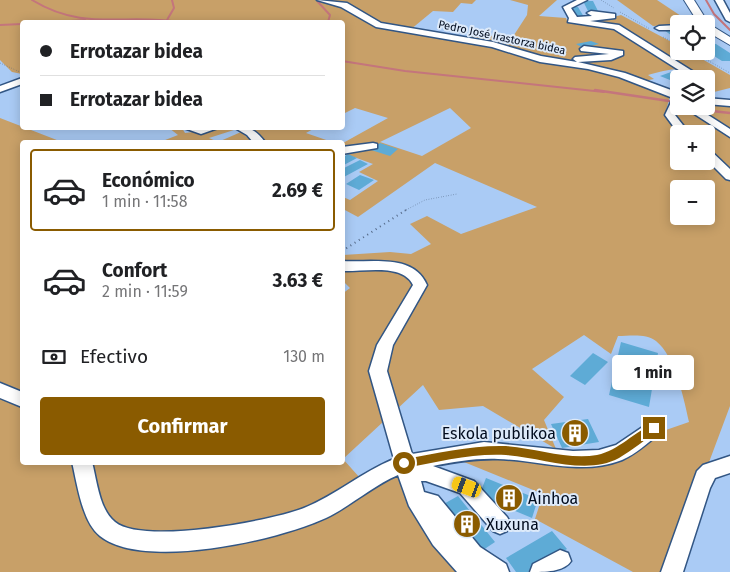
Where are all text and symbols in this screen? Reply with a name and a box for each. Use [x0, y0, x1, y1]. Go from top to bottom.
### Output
map controls [670, 15, 715, 225]
button: locate [670, 15, 715, 60]
street label: Pedro José Irastorza bidea [437, 18, 567, 57]
text: Errotazar bidea [70, 40, 203, 63]
button: layers [670, 70, 715, 115]
text: Errotazar bidea [70, 88, 203, 111]
button: + [670, 125, 715, 170]
icon: car [42, 168, 87, 213]
text: Económico [102, 169, 195, 192]
text: 2.69 € [272, 179, 323, 202]
button: − [670, 180, 715, 225]
text: 1 min · 11:58 [102, 192, 187, 211]
icon: car [42, 258, 87, 303]
text: Confort [102, 259, 167, 282]
text: 3.63 € [273, 269, 323, 292]
text: 2 min · 11:59 [102, 282, 188, 301]
icon: cash [40, 343, 68, 371]
text: Efectivo [80, 345, 148, 368]
text: 130 m [283, 347, 325, 366]
callout: 1 min [613, 356, 695, 390]
text: 1 min [634, 363, 672, 382]
button: Confirmar [40, 397, 325, 455]
route end [643, 417, 665, 439]
building icon: Eskola publikoa [560, 418, 590, 448]
place label: Eskola publikoa [442, 424, 556, 443]
route start [393, 452, 415, 474]
car [450, 475, 483, 499]
building icon: Ainhoa [494, 483, 524, 513]
place label: Ainhoa [528, 489, 578, 508]
building icon: Xuxuna [452, 509, 482, 539]
place label: Xuxuna [486, 515, 539, 534]

